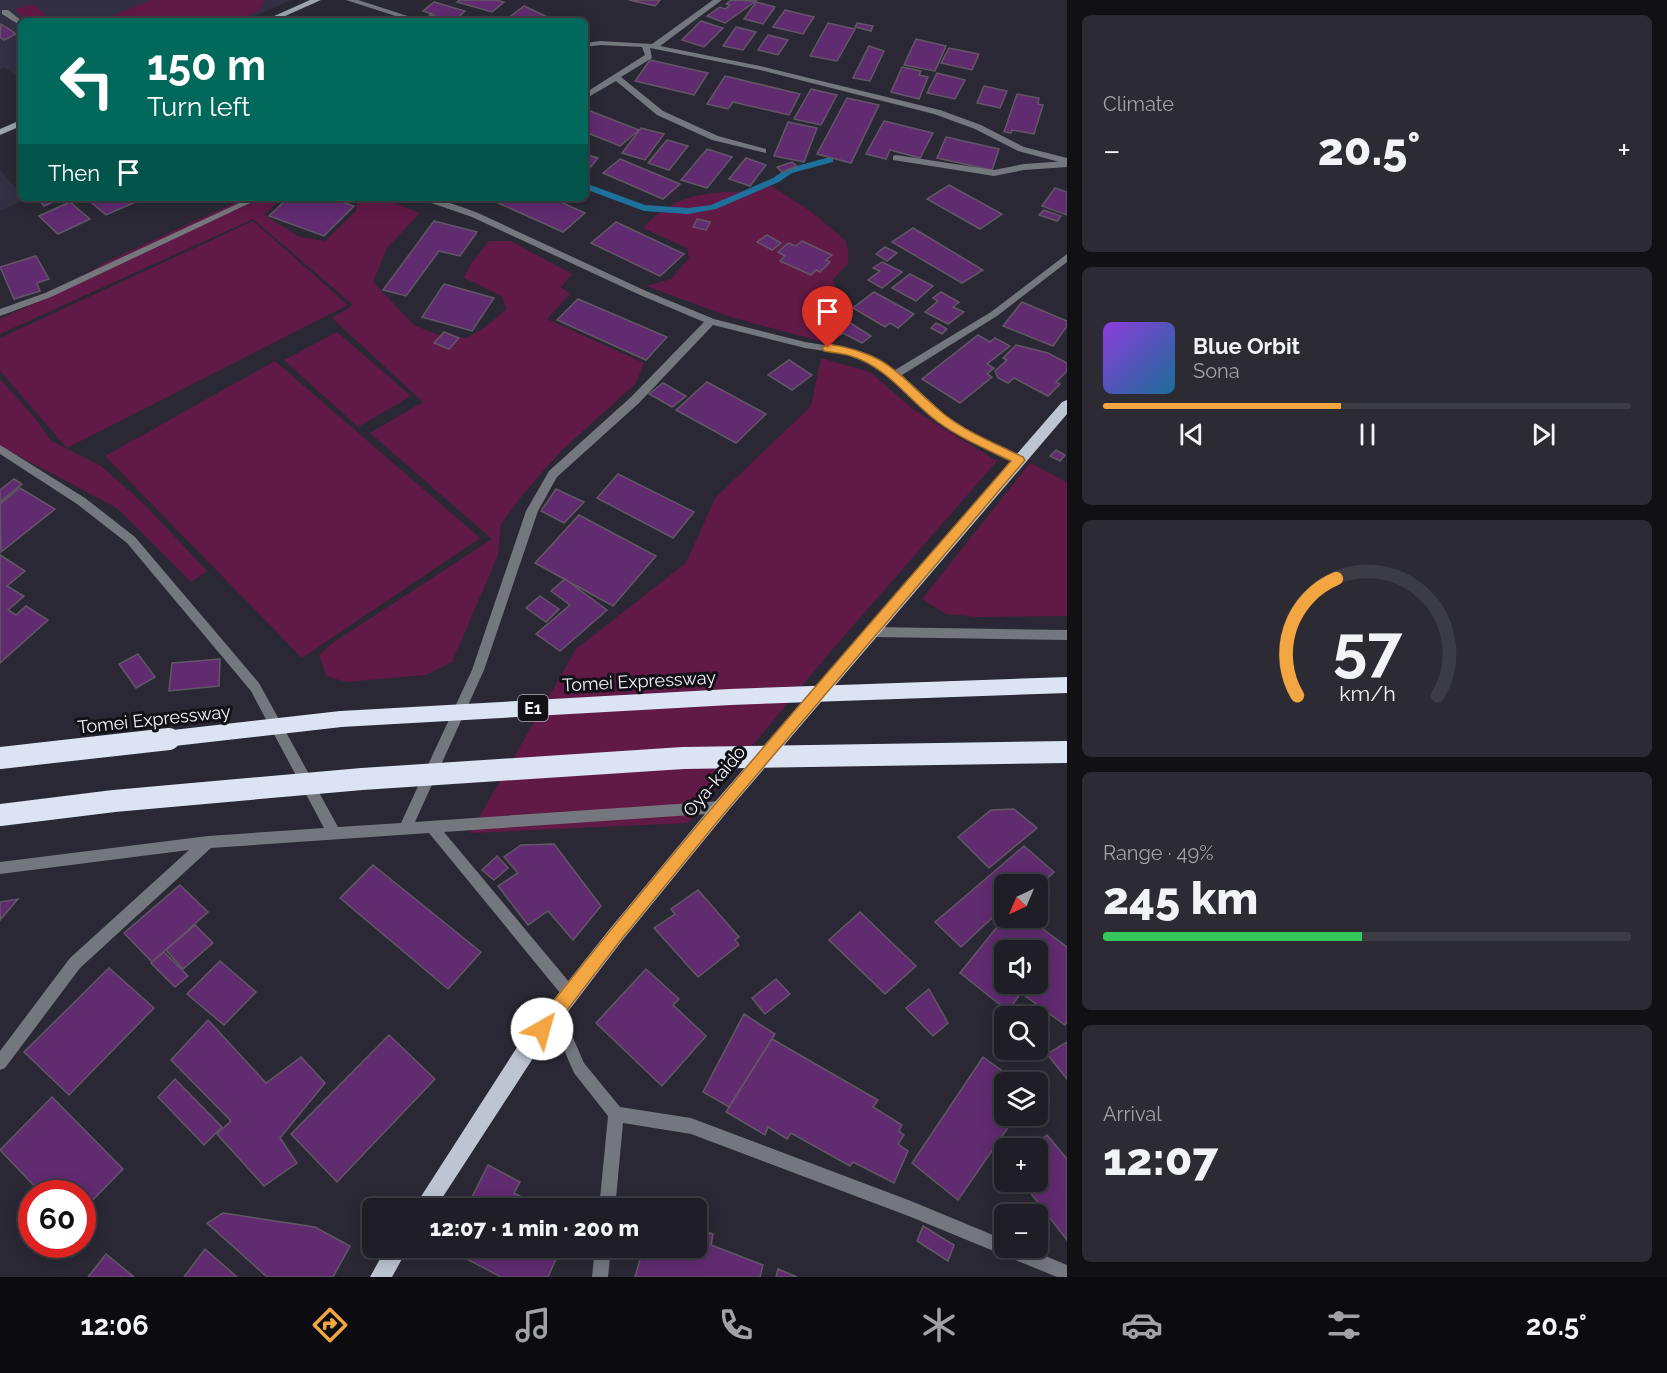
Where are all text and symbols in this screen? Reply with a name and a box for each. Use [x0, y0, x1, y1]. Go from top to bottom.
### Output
text: 150 m [147, 41, 266, 90]
icon: left [48, 42, 126, 120]
text: Turn left [147, 91, 250, 122]
text: Climate [1103, 92, 1174, 116]
text: 20.5° [1318, 123, 1420, 176]
text: − [1103, 131, 1121, 170]
text: + [1617, 131, 1631, 170]
icon: arrive [112, 156, 145, 189]
text: Then [48, 160, 100, 186]
pin [802, 286, 853, 348]
icon: arrive [811, 295, 844, 328]
text: Blue Orbit [1193, 333, 1300, 359]
text: Sona [1193, 359, 1240, 383]
icon: previous [1175, 418, 1208, 451]
icon: pause [1351, 418, 1384, 451]
icon: next [1527, 418, 1560, 451]
text: 57 [1332, 611, 1403, 685]
street label: Tomei Expressway [562, 666, 717, 696]
text: km/h [1339, 681, 1395, 706]
road number: E1 [518, 695, 548, 721]
street label: Tomei Expressway [76, 700, 232, 737]
street label: Oya-kaido [678, 741, 750, 821]
text: Range · 49% [1103, 841, 1213, 865]
text: 245 km [1103, 872, 1258, 925]
north arrow [994, 874, 1048, 928]
map controls [994, 874, 1048, 1258]
button: sound [994, 940, 1048, 994]
position arrow [510, 997, 574, 1061]
button: search [994, 1006, 1048, 1060]
button: layers [994, 1072, 1048, 1126]
text: Arrival [1103, 1102, 1162, 1126]
text: 12:07 [1103, 1133, 1218, 1186]
button: + [994, 1138, 1048, 1192]
speed limit sign: 60 [18, 1180, 96, 1258]
button: − [994, 1204, 1048, 1258]
text: 12:07 · 1 min · 200 m [430, 1215, 639, 1241]
icon: directions [309, 1304, 351, 1346]
icon: music [512, 1304, 554, 1346]
icon: phone [715, 1304, 757, 1346]
icon: climate [918, 1304, 960, 1346]
icon: car [1121, 1304, 1163, 1346]
icon: filters [1323, 1304, 1365, 1346]
text: 12:06 [80, 1310, 149, 1341]
text: 20.5° [1526, 1310, 1587, 1341]

